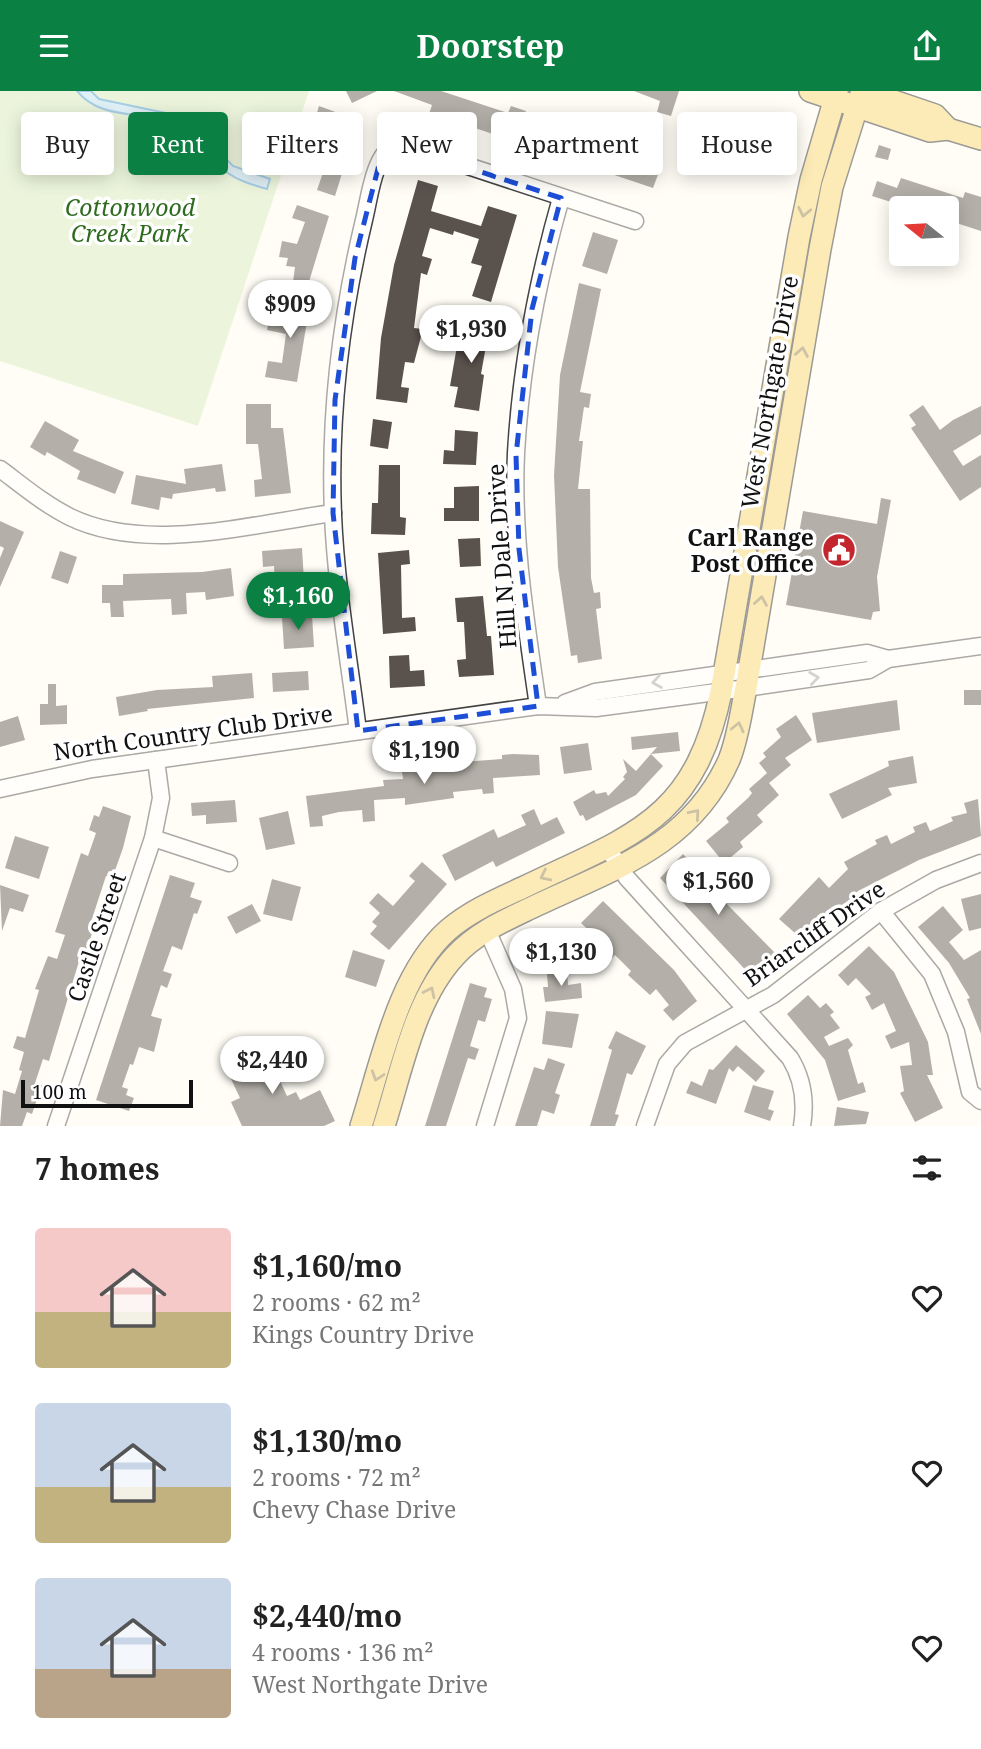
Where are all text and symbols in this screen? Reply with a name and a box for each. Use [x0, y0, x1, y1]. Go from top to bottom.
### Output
text: Doorstep [417, 24, 564, 67]
icon: menu [35, 27, 73, 65]
icon: share [908, 27, 946, 65]
chip: Buy [21, 112, 114, 175]
chip: Rent [128, 112, 228, 175]
chip: Filters [242, 112, 363, 175]
chip: New [377, 112, 477, 175]
chip: Apartment [491, 112, 663, 175]
chip: House [677, 112, 797, 175]
park label: Cottonwood Creek Park [65, 191, 196, 249]
north arrow [889, 196, 959, 266]
map controls [889, 196, 959, 266]
one-way arrow [798, 206, 812, 218]
street label: West Northgate Drive [733, 273, 805, 511]
pin: $909 [249, 281, 331, 340]
text: $909 [264, 287, 316, 319]
pin: $1,930 [414, 306, 528, 365]
text: $1,930 [435, 312, 507, 344]
one-way arrow [794, 346, 809, 358]
street label: Hill N Dale Drive [479, 463, 523, 649]
place label: Carl Range Post Office [687, 521, 814, 579]
public building icon: Carl Range Post Office [820, 531, 858, 569]
pin: $1,160 [241, 573, 355, 632]
text: $1,160 [262, 579, 334, 611]
one-way arrow [753, 595, 768, 607]
one-way arrow [808, 671, 820, 686]
one-way arrow [651, 674, 663, 689]
street label: North Country Club Drive [51, 697, 335, 767]
one-way arrow [730, 721, 744, 733]
pin: $1,190 [367, 727, 481, 786]
text: $1,190 [388, 733, 460, 765]
one-way arrow [687, 809, 699, 822]
pin: $1,560 [661, 857, 775, 917]
text: $1,560 [682, 864, 754, 896]
street label: Castle Street [59, 868, 133, 1006]
one-way arrow [540, 868, 552, 882]
street label: Briarcliff Drive [737, 872, 891, 994]
pin: $1,130 [504, 929, 618, 988]
text: $1,130 [525, 935, 597, 967]
one-way arrow [422, 987, 436, 999]
pin: $2,440 [215, 1037, 329, 1096]
text: $2,440 [236, 1043, 308, 1075]
one-way arrow [370, 1070, 385, 1082]
scale bar [21, 1077, 192, 1109]
text: 100 m [32, 1079, 87, 1105]
text: 7 homes [35, 1148, 159, 1189]
icon: filters [908, 1149, 946, 1187]
text: $1,160/mo [252, 1245, 402, 1286]
icon: home [91, 1256, 175, 1340]
icon: heart [908, 1279, 946, 1317]
text: 2 rooms · 62 m² [252, 1286, 421, 1318]
text: Kings Country Drive [252, 1318, 474, 1350]
text: $1,130/mo [252, 1420, 402, 1461]
icon: home [91, 1431, 175, 1515]
icon: heart [908, 1454, 946, 1492]
text: 2 rooms · 72 m² [252, 1461, 421, 1493]
text: Chevy Chase Drive [252, 1493, 456, 1525]
text: $2,440/mo [252, 1595, 402, 1636]
icon: home [91, 1606, 175, 1690]
icon: heart [908, 1629, 946, 1667]
text: 4 rooms · 136 m² [252, 1636, 434, 1668]
text: West Northgate Drive [252, 1668, 488, 1700]

